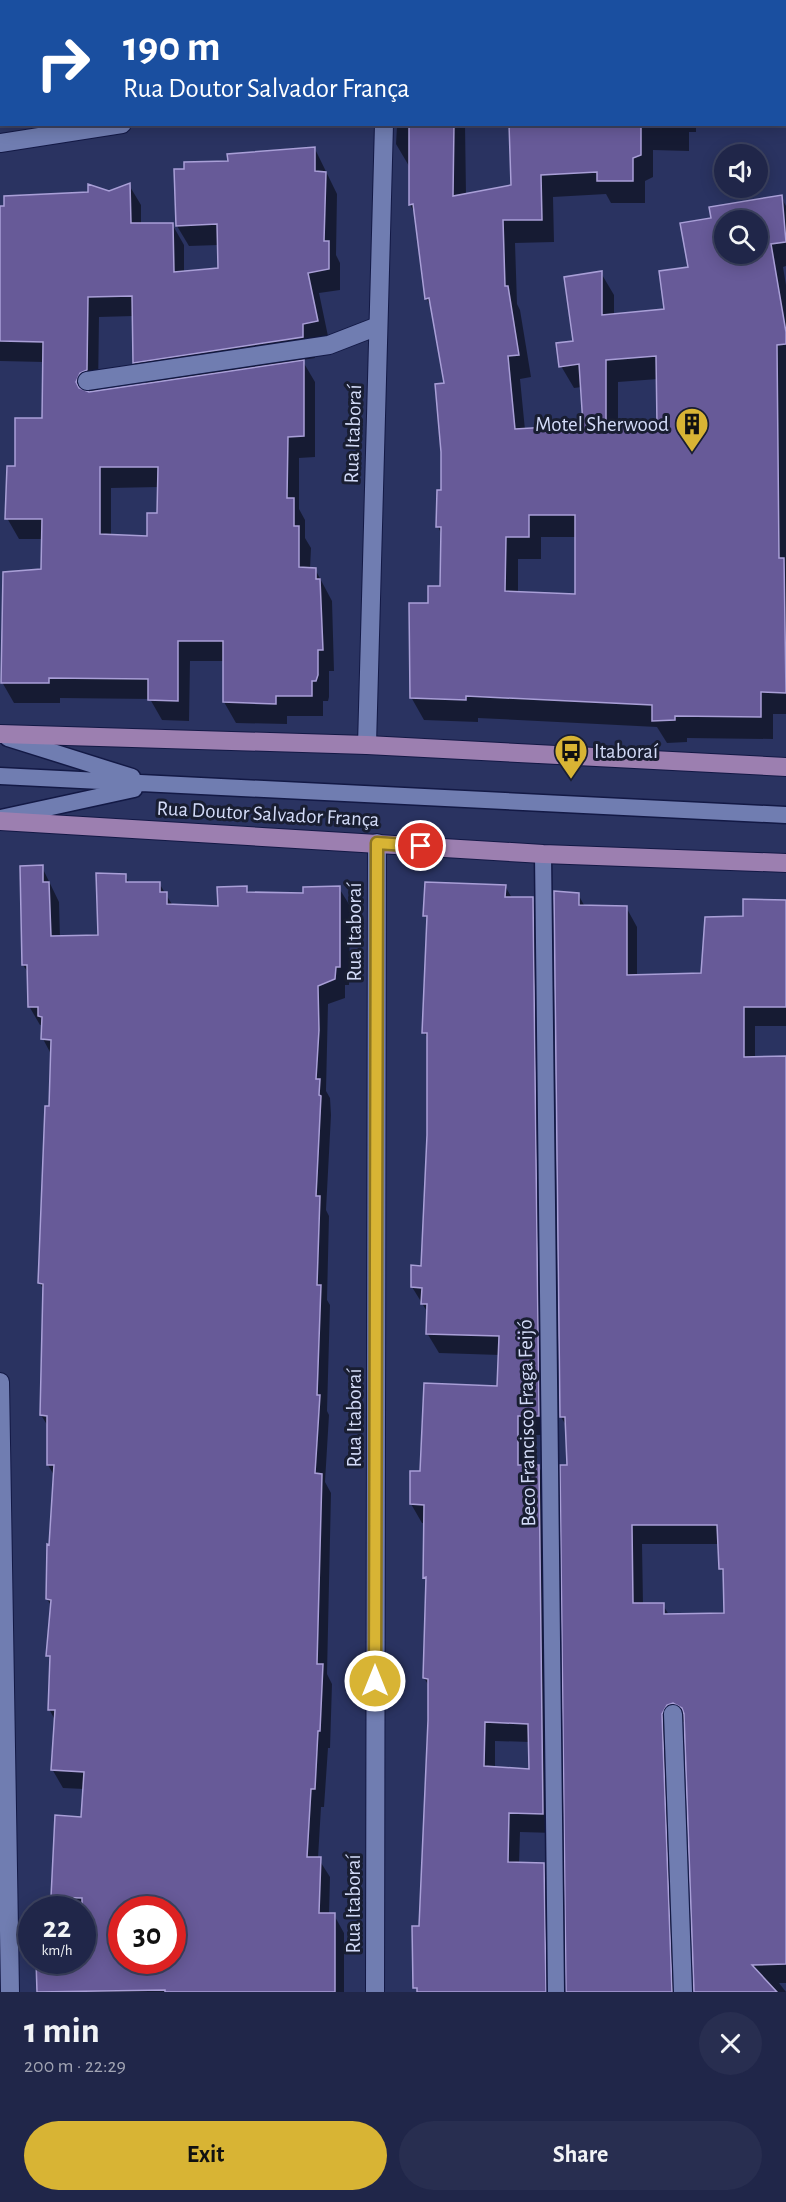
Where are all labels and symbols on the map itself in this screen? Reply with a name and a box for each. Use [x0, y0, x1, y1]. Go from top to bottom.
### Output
street label: Rua Itaboraí [341, 383, 365, 484]
building icon: Motel Sherwood [674, 406, 710, 453]
place label: Motel Sherwood [535, 414, 669, 435]
bus stop icon: Itaboraí [553, 733, 589, 780]
place label: Itaboraí [594, 741, 659, 762]
street label: Rua Doutor Salvador França [156, 798, 380, 830]
pin [395, 820, 446, 871]
street label: Rua Itaboraí [344, 881, 365, 982]
street label: Beco Francisco Fraga Feijó [515, 1319, 539, 1527]
street label: Rua Itaboraí [344, 1367, 365, 1468]
position arrow [343, 1649, 407, 1713]
street label: Rua Itaboraí [343, 1853, 364, 1954]
speed limit sign: 30 [108, 1896, 186, 1974]

